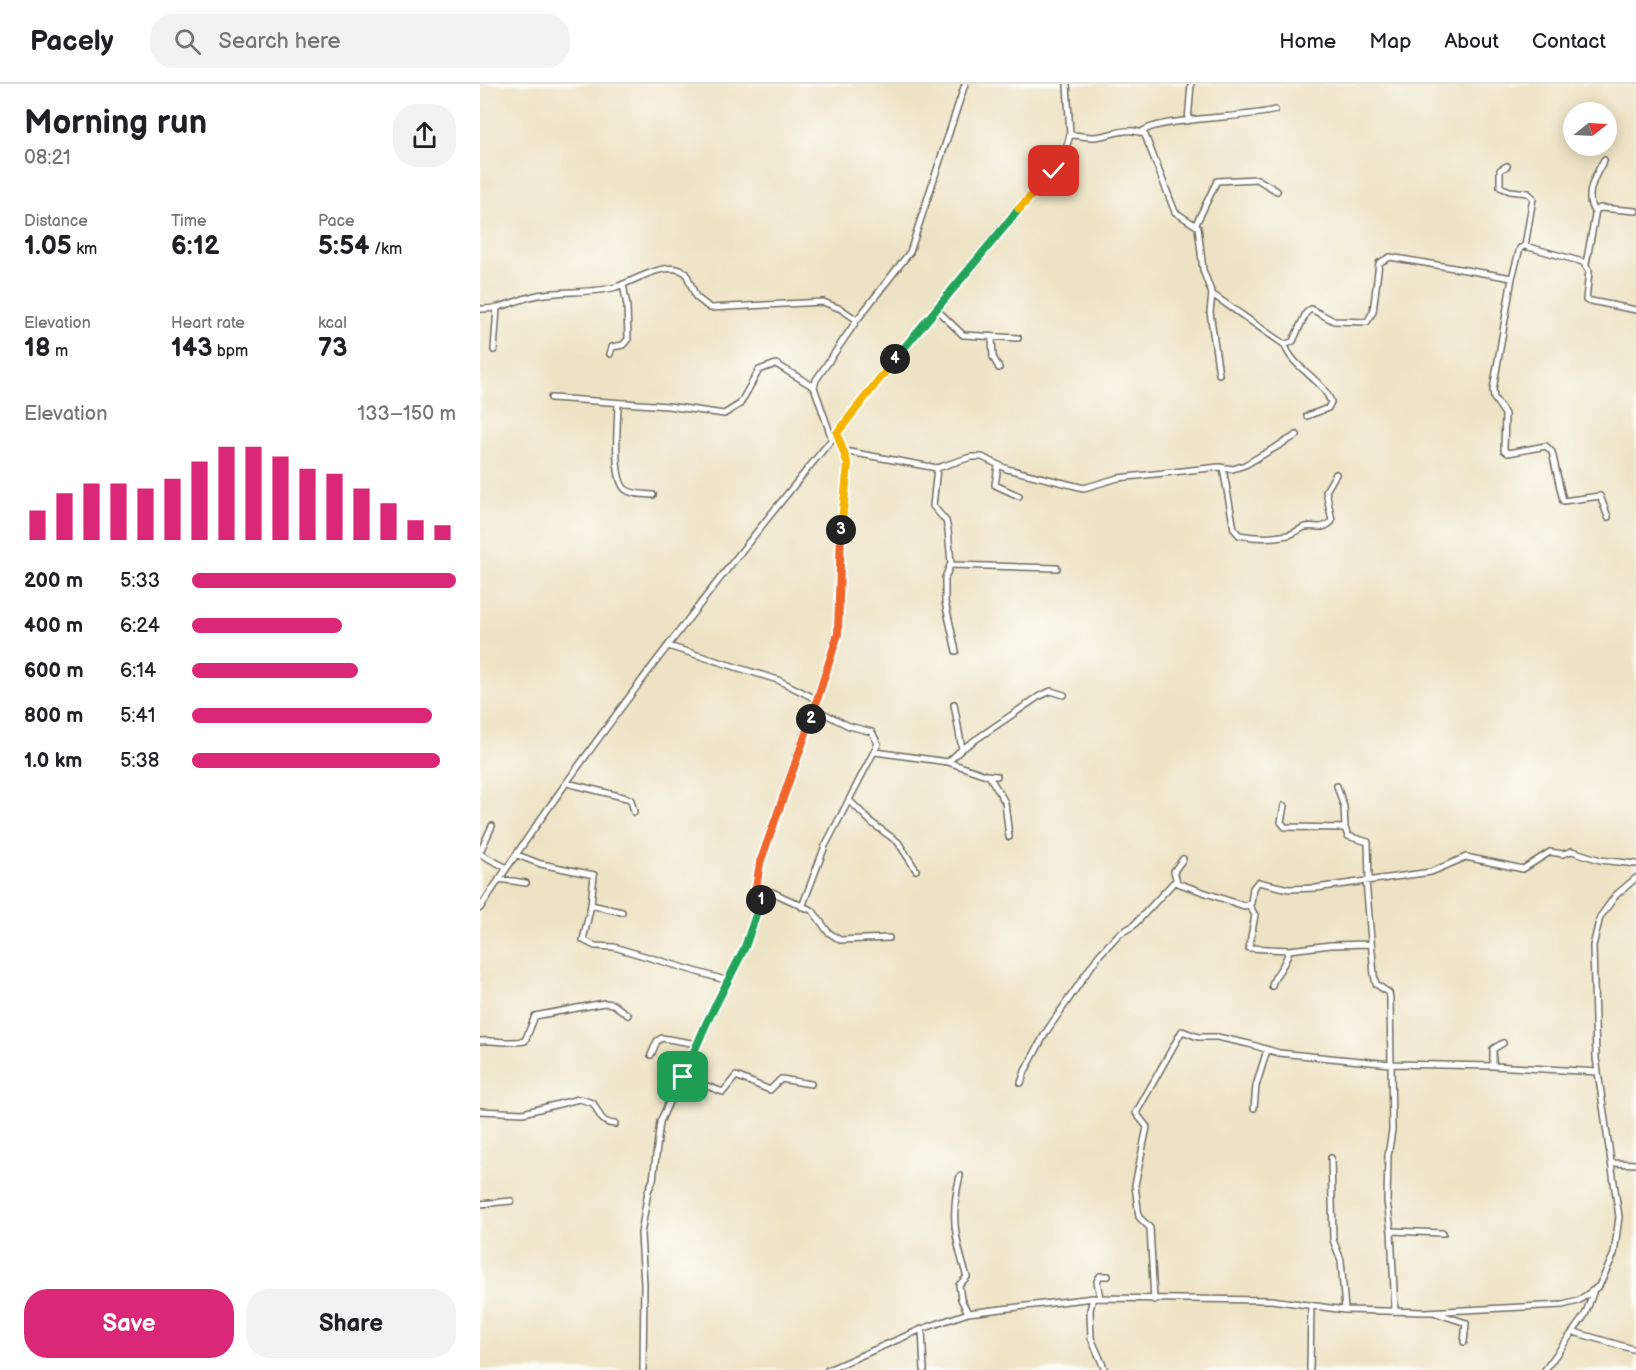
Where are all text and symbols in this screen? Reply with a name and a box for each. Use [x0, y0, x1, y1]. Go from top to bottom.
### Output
search box [150, 14, 570, 68]
text: Pacely [30, 25, 114, 58]
icon: search [171, 25, 204, 58]
text: Search here [219, 28, 341, 55]
text: Home [1279, 29, 1336, 54]
text: Map [1369, 29, 1411, 54]
text: About [1444, 29, 1499, 54]
text: Contact [1532, 29, 1606, 54]
north arrow [1563, 102, 1617, 156]
map controls [1563, 102, 1617, 156]
text: Morning run [24, 103, 207, 143]
button: share [393, 104, 456, 167]
pin [1028, 145, 1079, 196]
text: 08:21 [24, 146, 71, 170]
icon: check [1037, 154, 1070, 187]
text: Distance [24, 212, 88, 231]
text: Time [171, 212, 206, 231]
text: Pace [318, 212, 354, 231]
text: 1.05 [24, 231, 72, 262]
text: 6:12 [171, 231, 220, 262]
text: 5:54 [318, 231, 370, 262]
text: km [72, 240, 97, 259]
text: /km [370, 240, 402, 259]
text: Elevation [24, 314, 91, 333]
text: Heart rate [171, 314, 245, 333]
text: kcal [318, 314, 347, 333]
text: 18 [24, 333, 51, 364]
text: 143 [171, 333, 212, 364]
text: 73 [318, 333, 348, 364]
text: m [51, 342, 68, 361]
text: bpm [212, 342, 248, 361]
pin: 4 [880, 344, 910, 374]
text: 4 [890, 349, 900, 368]
text: Elevation [24, 402, 107, 426]
text: 133–150 m [358, 402, 456, 426]
pin: 3 [826, 515, 856, 545]
text: 3 [836, 520, 846, 539]
text: 200 m [24, 569, 83, 593]
text: 5:33 [120, 569, 160, 593]
text: 400 m [24, 614, 83, 638]
text: 6:24 [120, 614, 160, 638]
text: 600 m [24, 659, 84, 683]
text: 6:14 [120, 659, 156, 683]
text: 800 m [24, 704, 83, 728]
text: 5:41 [120, 704, 155, 728]
pin: 2 [796, 704, 826, 734]
text: 2 [806, 709, 816, 728]
text: 1.0 km [24, 749, 82, 773]
text: 5:38 [120, 749, 159, 773]
pin: 1 [746, 885, 776, 915]
text: 1 [758, 890, 764, 909]
pin [657, 1051, 708, 1102]
icon: arrive [666, 1060, 699, 1093]
button: Save [24, 1289, 234, 1358]
button: Share [246, 1289, 456, 1358]

